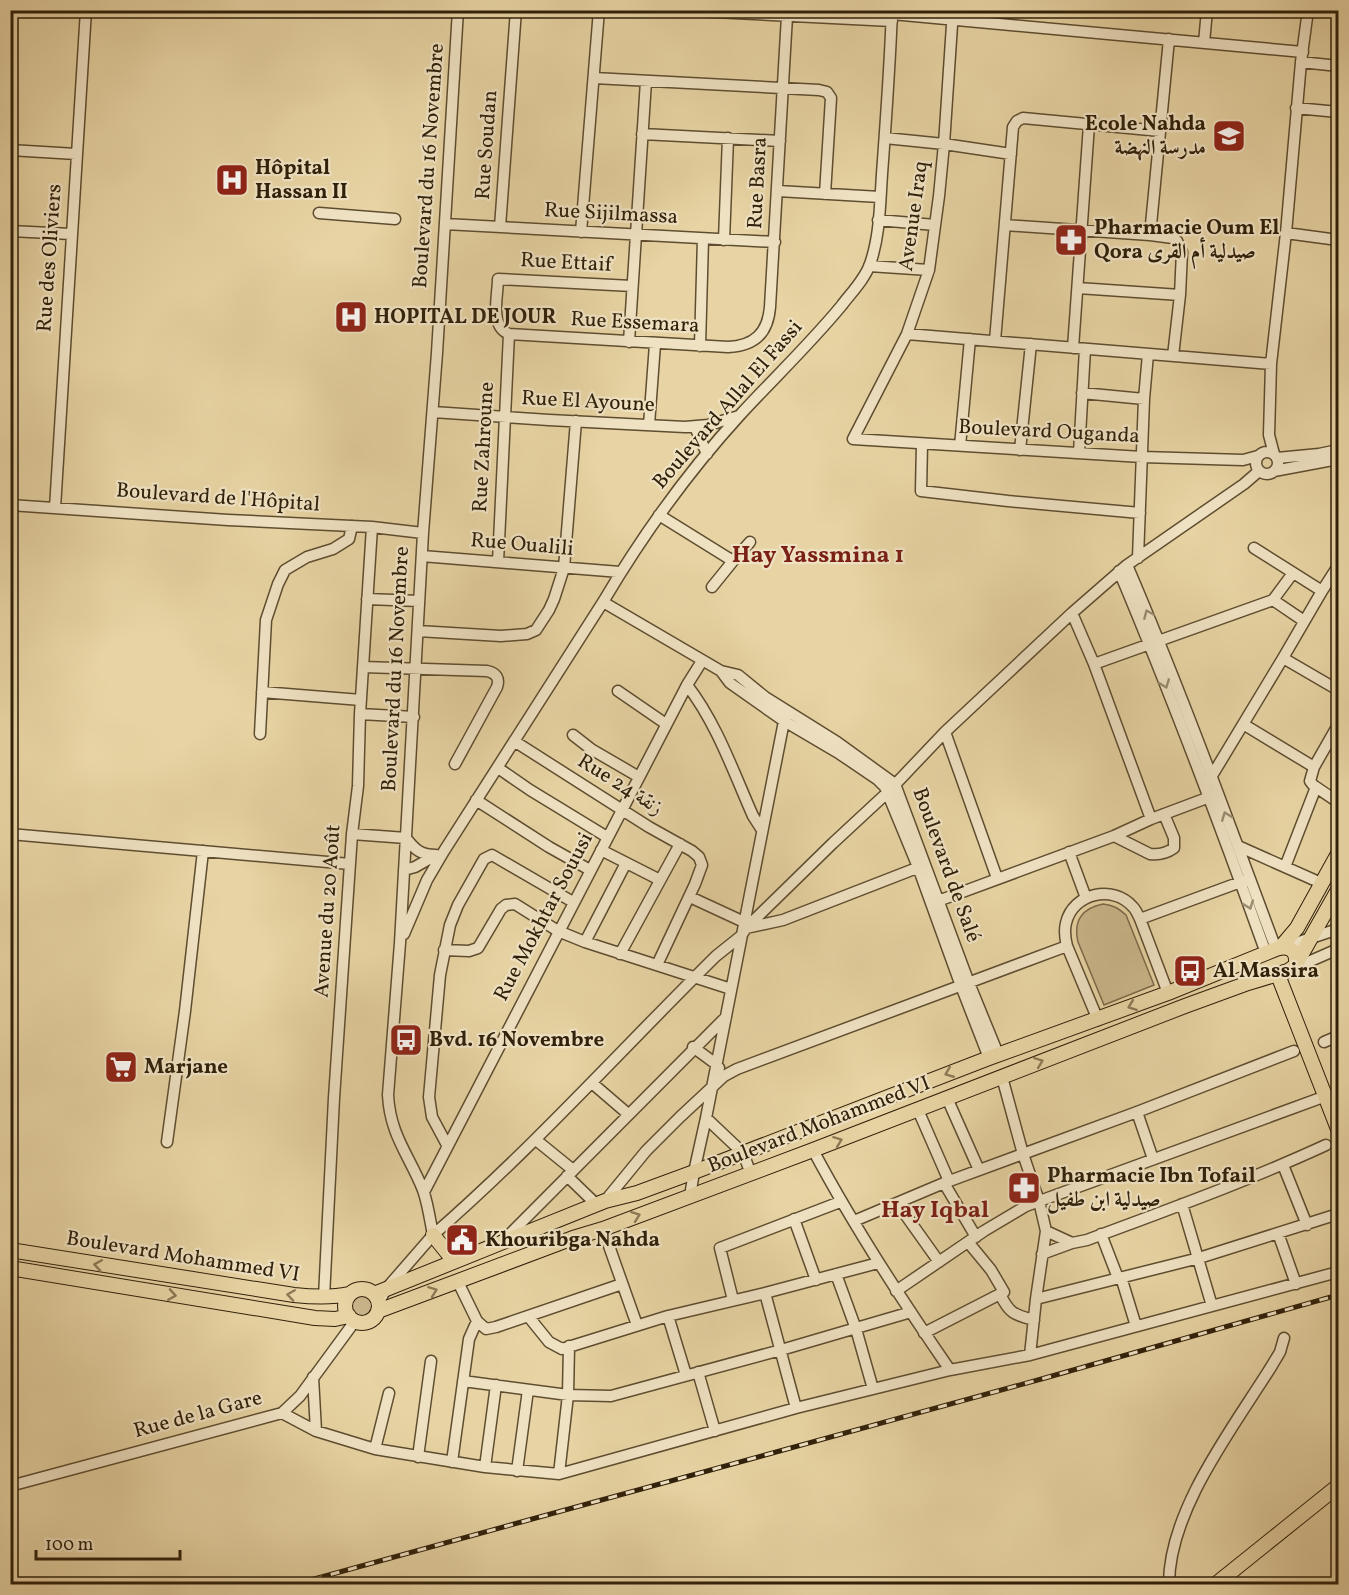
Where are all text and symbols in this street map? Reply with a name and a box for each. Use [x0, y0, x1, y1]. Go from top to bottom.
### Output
street label: Boulevard du 16 Novembre [406, 42, 452, 290]
street label: Rue Soudan [469, 89, 505, 201]
place label: Ecole Nahda مدرسة النهضة [1085, 110, 1206, 163]
school or university icon: Ecole Nahda مدرسة النهضة [1211, 118, 1247, 154]
street label: Rue Basra [741, 136, 775, 230]
place label: Hôpital Hassan II [255, 154, 348, 207]
street label: Avenue Iraq [892, 158, 936, 273]
hospital icon: Hôpital Hassan II [214, 162, 250, 198]
street label: Rue des Oliviers [30, 183, 70, 333]
street label: Rue Sijilmassa [543, 196, 679, 232]
place label: Pharmacie Oum El Qora صيدلية أم القرى [1094, 214, 1279, 270]
pharmacy icon: Pharmacie Oum El Qora صيدلية أم القرى [1053, 222, 1089, 258]
street label: Rue Ettaif [520, 246, 614, 280]
hospital icon: HOPITAL DE JOUR [333, 299, 369, 335]
place label: HOPITAL DE JOUR [374, 303, 556, 332]
street label: Rue Essemara [570, 305, 700, 341]
street label: Boulevard Allal El Fassi [646, 314, 810, 496]
street label: Rue Zahroune [466, 381, 502, 513]
street label: Rue El Ayoune [521, 384, 656, 420]
street label: Boulevard Ouganda [957, 413, 1141, 451]
street label: Boulevard de l'Hôpital [115, 476, 321, 520]
street label: Rue Oualili [469, 526, 575, 564]
district label: Hay Yassmina 1 [732, 539, 904, 573]
street label: Boulevard du 16 Novembre [375, 546, 417, 792]
one-way arrow [1143, 609, 1155, 620]
one-way arrow [1158, 677, 1170, 688]
street label: Rue 24 زنقة [572, 747, 668, 823]
street label: Boulevard de Salé [905, 784, 987, 946]
one-way arrow [1221, 811, 1234, 821]
street label: Avenue du 20 Août [307, 823, 349, 999]
street label: Rue Mokhtar Souusi [487, 828, 601, 1006]
one-way arrow [1241, 899, 1254, 910]
bus stop icon: Al Massira [1172, 953, 1208, 989]
place label: Al Massira [1213, 957, 1319, 986]
one-way arrow [1127, 999, 1138, 1012]
bus stop icon: Bvd. 16 Novembre [388, 1022, 424, 1058]
place label: Bvd. 16 Novembre [429, 1026, 604, 1055]
supermarket icon: Marjane [103, 1049, 139, 1085]
place label: Marjane [144, 1053, 228, 1082]
one-way arrow [1034, 1057, 1044, 1070]
one-way arrow [944, 1066, 955, 1079]
street label: Boulevard Mohammed VI [704, 1069, 934, 1181]
one-way arrow [832, 1135, 843, 1148]
place label: Pharmacie Ibn Tofail صيدلية ابن طفيل [1047, 1162, 1256, 1215]
pharmacy icon: Pharmacie Ibn Tofail صيدلية ابن طفيل [1006, 1170, 1042, 1206]
district label: Hay Iqbal [881, 1194, 989, 1228]
one-way arrow [630, 1211, 641, 1224]
public building icon: Khouribga Nahda [444, 1222, 480, 1258]
street label: Boulevard Mohammed VI [64, 1224, 302, 1290]
place label: Khouribga Nahda [485, 1226, 660, 1255]
one-way arrow [94, 1259, 103, 1271]
one-way arrow [427, 1286, 438, 1298]
one-way arrow [167, 1289, 176, 1301]
one-way arrow [287, 1289, 296, 1301]
street label: Rue de la Gare [131, 1384, 265, 1446]
scale bar [36, 1523, 180, 1561]
text: 100 m [45, 1533, 94, 1558]

